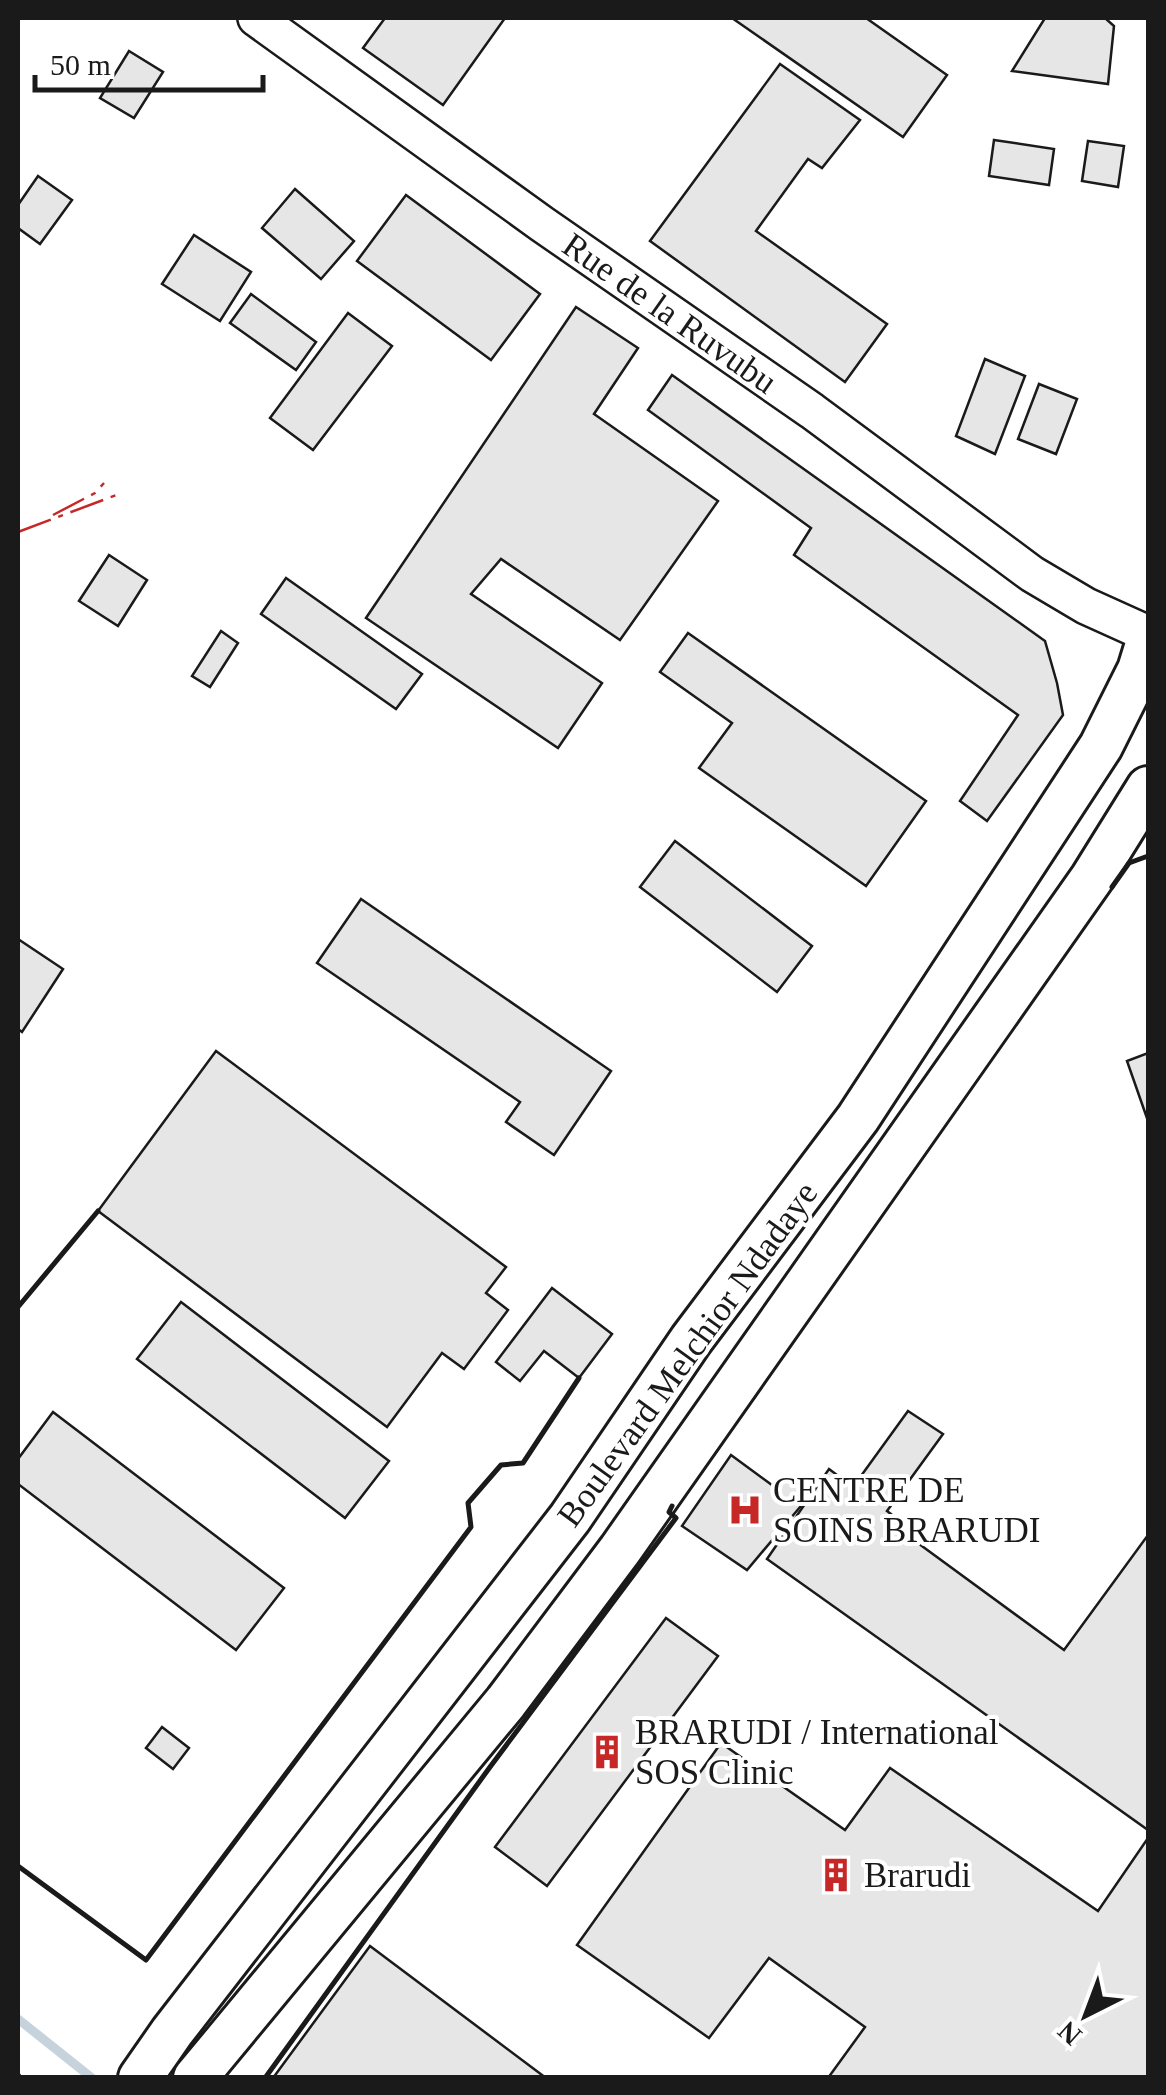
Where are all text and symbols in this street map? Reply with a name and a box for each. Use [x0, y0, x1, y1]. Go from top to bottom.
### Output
scale bar [35, 30, 262, 92]
text: 50 m [50, 48, 111, 81]
street label: Rue de la Ruvubu [555, 225, 784, 402]
street label: Boulevard Melchior Ndadaye [549, 1175, 825, 1534]
place label: CENTRE DE SOINS BRARUDI [773, 1471, 1040, 1550]
hospital icon: CENTRE DE SOINS BRARUDI [726, 1491, 764, 1529]
place label: BRARUDI / International SOS Clinic [635, 1713, 999, 1792]
building icon: BRARUDI / International SOS Clinic [588, 1733, 626, 1771]
building icon: Brarudi [817, 1856, 855, 1894]
place label: Brarudi [864, 1856, 971, 1895]
north arrow [1036, 1965, 1136, 2065]
text: N [1052, 2015, 1087, 2051]

